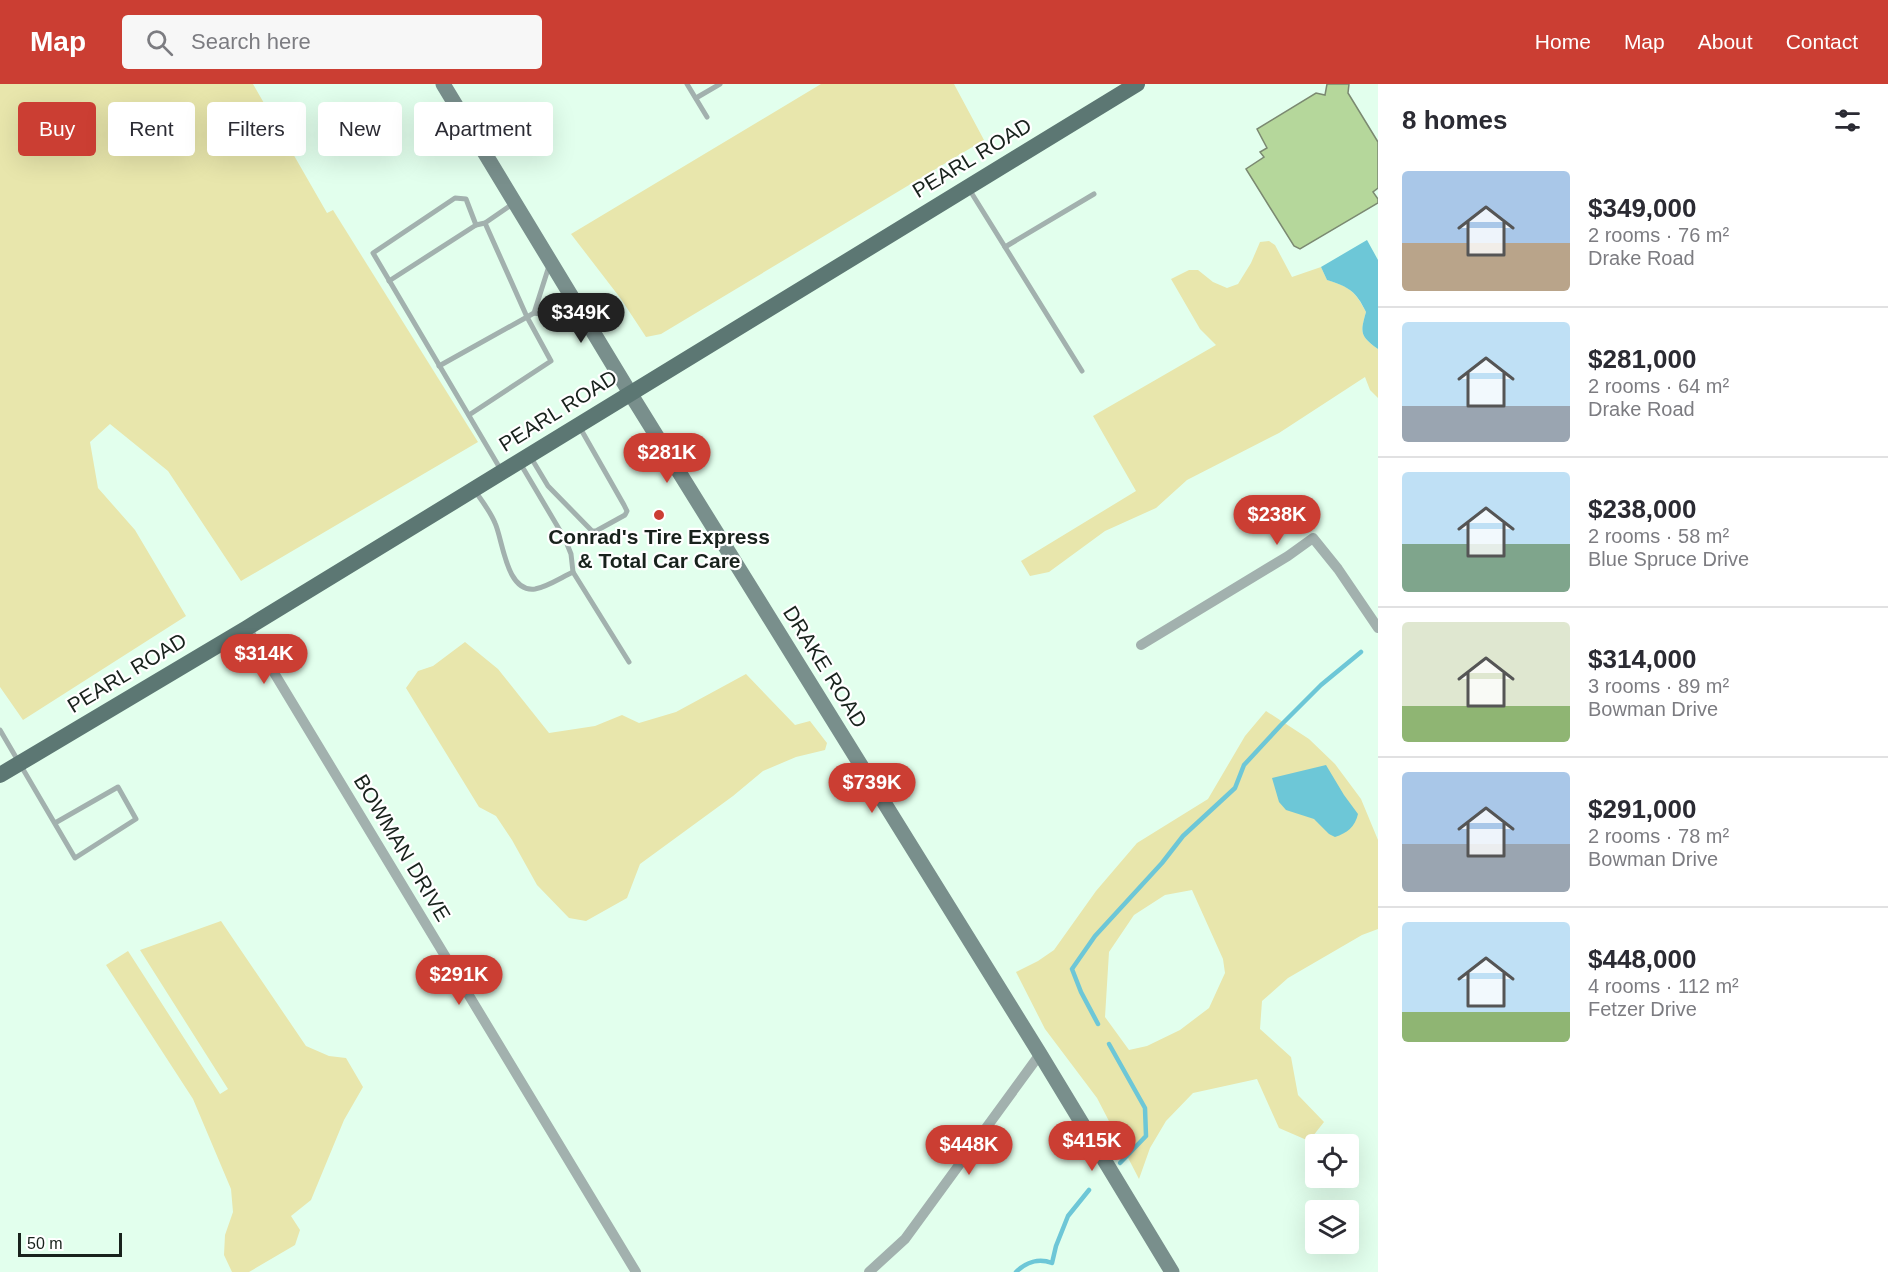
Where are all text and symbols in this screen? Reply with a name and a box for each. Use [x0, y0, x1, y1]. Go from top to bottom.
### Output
search box [122, 15, 542, 69]
text: Map [30, 26, 86, 57]
icon: search [143, 26, 176, 59]
text: Search here [191, 29, 311, 54]
text: Home [1535, 30, 1591, 53]
text: Map [1624, 30, 1665, 53]
text: About [1698, 30, 1753, 53]
text: Contact [1786, 30, 1858, 53]
chip: Buy [18, 102, 96, 156]
chip: Rent [108, 102, 195, 156]
chip: Filters [207, 102, 306, 156]
chip: New [318, 102, 402, 156]
chip: Apartment [414, 102, 553, 156]
icon: filters [1831, 104, 1864, 137]
text: 8 homes [1402, 105, 1508, 135]
street label: PEARL ROAD [908, 113, 1035, 202]
text: $349,000 [1588, 193, 1696, 223]
icon: home [1450, 195, 1522, 267]
text: 2 rooms · 76 m² [1588, 224, 1729, 246]
text: Drake Road [1588, 247, 1695, 269]
pin: $349K [539, 293, 623, 344]
text: $349K [552, 301, 610, 323]
text: $281,000 [1588, 344, 1696, 374]
icon: home [1450, 346, 1522, 418]
street label: PEARL ROAD [495, 365, 621, 456]
text: 2 rooms · 64 m² [1588, 375, 1729, 397]
text: Drake Road [1588, 398, 1695, 420]
pin: $281K [625, 433, 709, 484]
text: $281K [638, 441, 696, 463]
text: $238,000 [1588, 494, 1696, 524]
pin: $238K [1235, 495, 1319, 546]
icon: home [1450, 496, 1522, 568]
text: $238K [1248, 503, 1306, 525]
marker: Conrad's Tire Express & Total Car Care [652, 508, 666, 522]
place label: Conrad's Tire Express & Total Car Care [548, 525, 770, 572]
text: 2 rooms · 58 m² [1588, 525, 1729, 547]
text: Blue Spruce Drive [1588, 548, 1749, 570]
street label: DRAKE ROAD [779, 602, 872, 732]
street label: PEARL ROAD [63, 628, 190, 717]
pin: $314K [222, 634, 306, 685]
text: $314K [235, 642, 293, 664]
text: $314,000 [1588, 644, 1696, 674]
icon: home [1450, 646, 1522, 718]
text: 3 rooms · 89 m² [1588, 675, 1729, 697]
text: Bowman Drive [1588, 698, 1718, 720]
pin: $739K [830, 763, 914, 814]
street label: BOWMAN DRIVE [350, 770, 455, 925]
text: $739K [843, 771, 901, 793]
text: $291,000 [1588, 794, 1696, 824]
icon: home [1450, 796, 1522, 868]
text: 2 rooms · 78 m² [1588, 825, 1729, 847]
text: Bowman Drive [1588, 848, 1718, 870]
text: $448,000 [1588, 944, 1696, 974]
icon: home [1450, 946, 1522, 1018]
pin: $291K [417, 955, 501, 1006]
text: $291K [430, 963, 488, 985]
text: 4 rooms · 112 m² [1588, 975, 1739, 997]
text: Fetzer Drive [1588, 998, 1697, 1020]
pin: $415K [1050, 1121, 1134, 1172]
pin: $448K [927, 1125, 1011, 1176]
text: $415K [1063, 1129, 1121, 1151]
text: $448K [940, 1133, 998, 1155]
map controls [1305, 1134, 1359, 1254]
button: locate [1305, 1134, 1359, 1188]
button: layers [1305, 1200, 1359, 1254]
scale bar [18, 1230, 122, 1258]
text: 50 m [27, 1235, 63, 1252]

